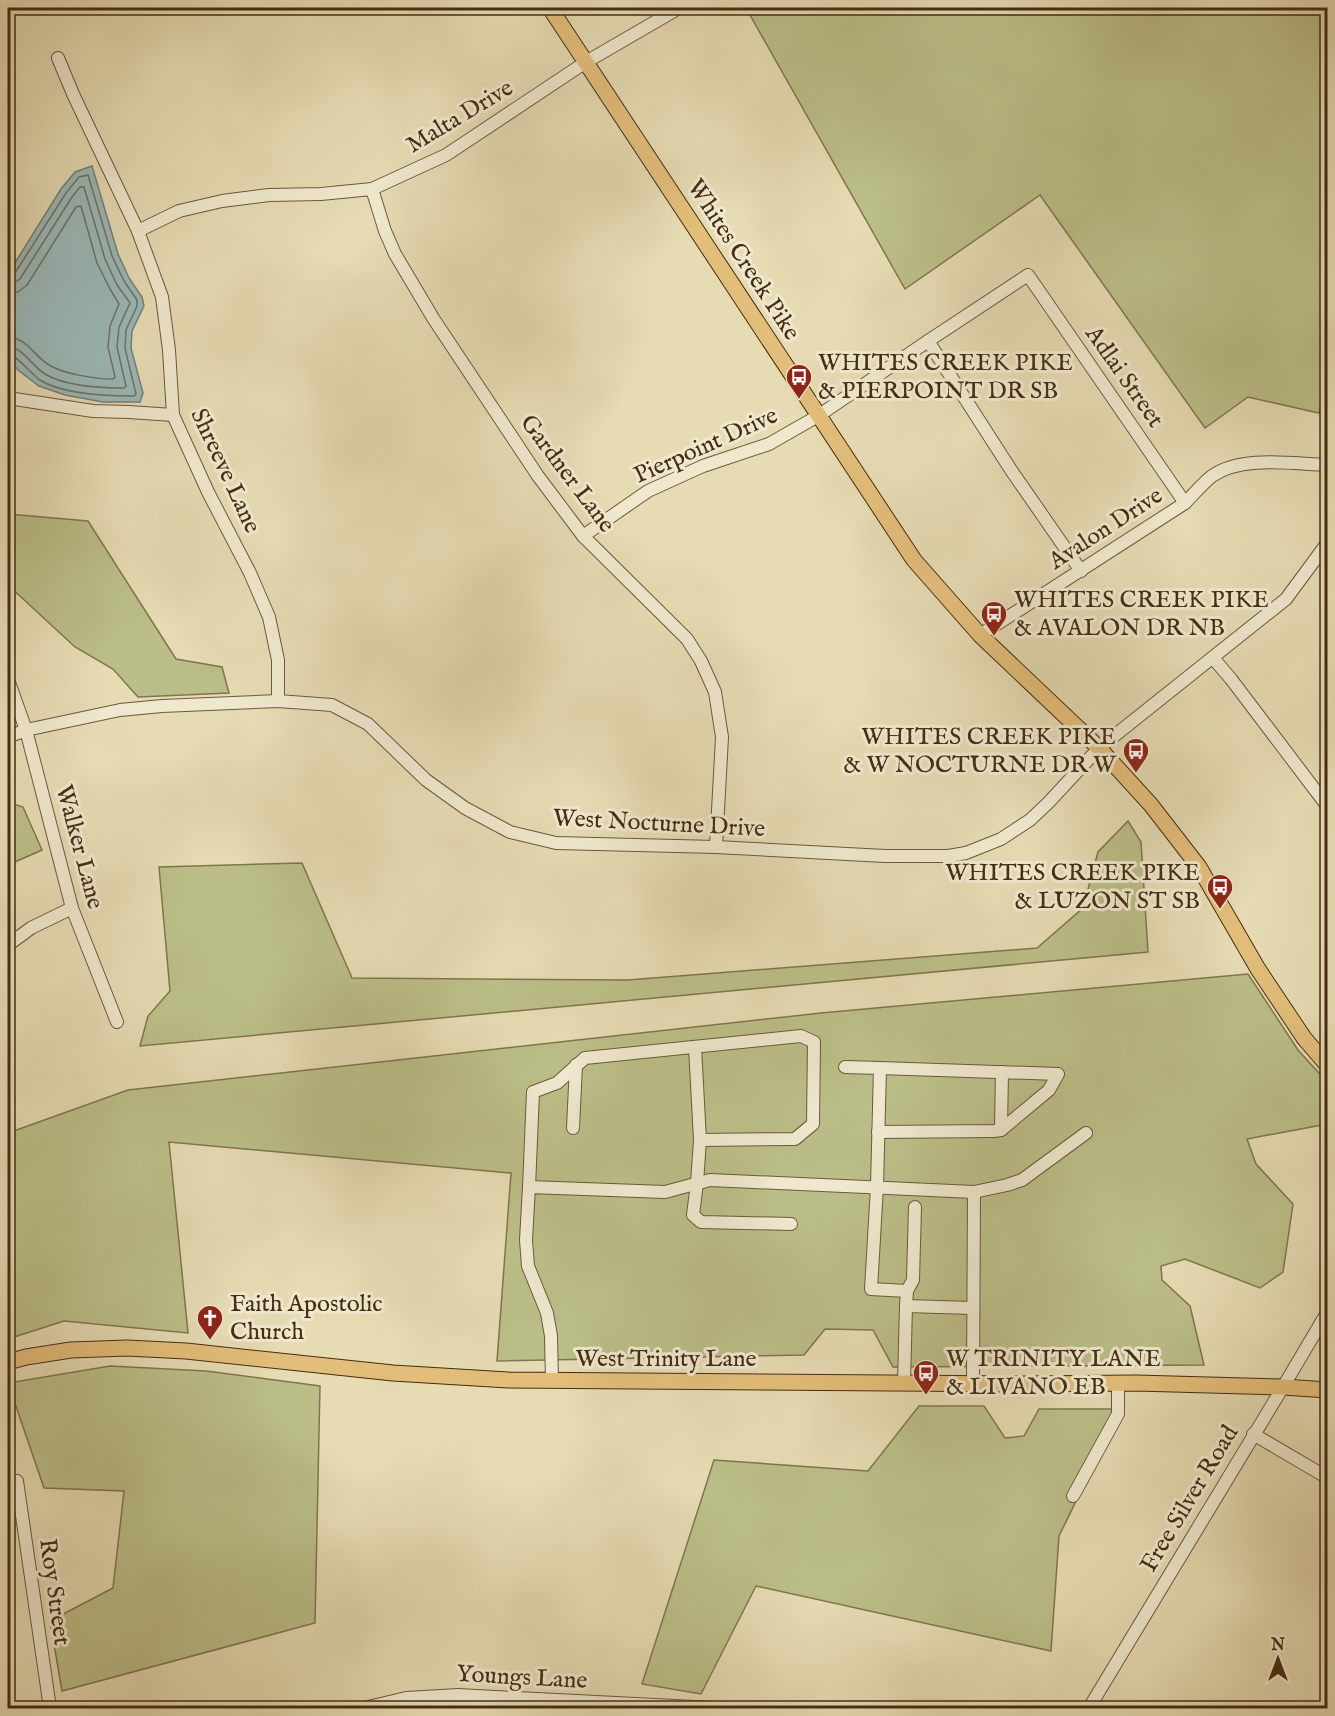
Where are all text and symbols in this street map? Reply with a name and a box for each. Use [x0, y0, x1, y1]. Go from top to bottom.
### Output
street label: Malta Drive [401, 73, 519, 161]
street label: Whites Creek Pike [679, 174, 807, 346]
street label: Adlai Street [1077, 319, 1170, 434]
place label: WHITES CREEK PIKE & PIERPOINT DR SB [818, 348, 1073, 407]
bus stop icon: WHITES CREEK PIKE & PIERPOINT DR SB [784, 362, 814, 400]
street label: Pierpoint Drive [629, 400, 783, 492]
street label: Shreeve Lane [183, 404, 267, 538]
street label: Gardner Lane [512, 409, 622, 539]
street label: Avalon Drive [1042, 481, 1169, 578]
place label: WHITES CREEK PIKE & AVALON DR NB [1014, 585, 1269, 644]
bus stop icon: WHITES CREEK PIKE & AVALON DR NB [979, 599, 1009, 637]
place label: WHITES CREEK PIKE & W NOCTURNE DR W [843, 722, 1117, 781]
bus stop icon: WHITES CREEK PIKE & W NOCTURNE DR W [1121, 736, 1151, 774]
street label: Walker Lane [48, 782, 110, 912]
street label: West Nocturne Drive [552, 803, 766, 845]
place label: WHITES CREEK PIKE & LUZON ST SB [945, 858, 1200, 917]
bus stop icon: WHITES CREEK PIKE & LUZON ST SB [1205, 872, 1235, 910]
place label: Faith Apostolic Church [230, 1289, 383, 1348]
church icon: Faith Apostolic Church [195, 1303, 225, 1341]
street label: West Trinity Lane [575, 1344, 757, 1375]
place label: W TRINITY LANE & LIVANO EB [946, 1344, 1161, 1403]
bus stop icon: W TRINITY LANE & LIVANO EB [911, 1358, 941, 1396]
street label: Free Silver Road [1134, 1420, 1246, 1578]
street label: Roy Street [31, 1537, 77, 1647]
north arrow [1248, 1629, 1308, 1689]
text: N [1270, 1636, 1285, 1656]
street label: Youngs Lane [456, 1659, 588, 1697]

